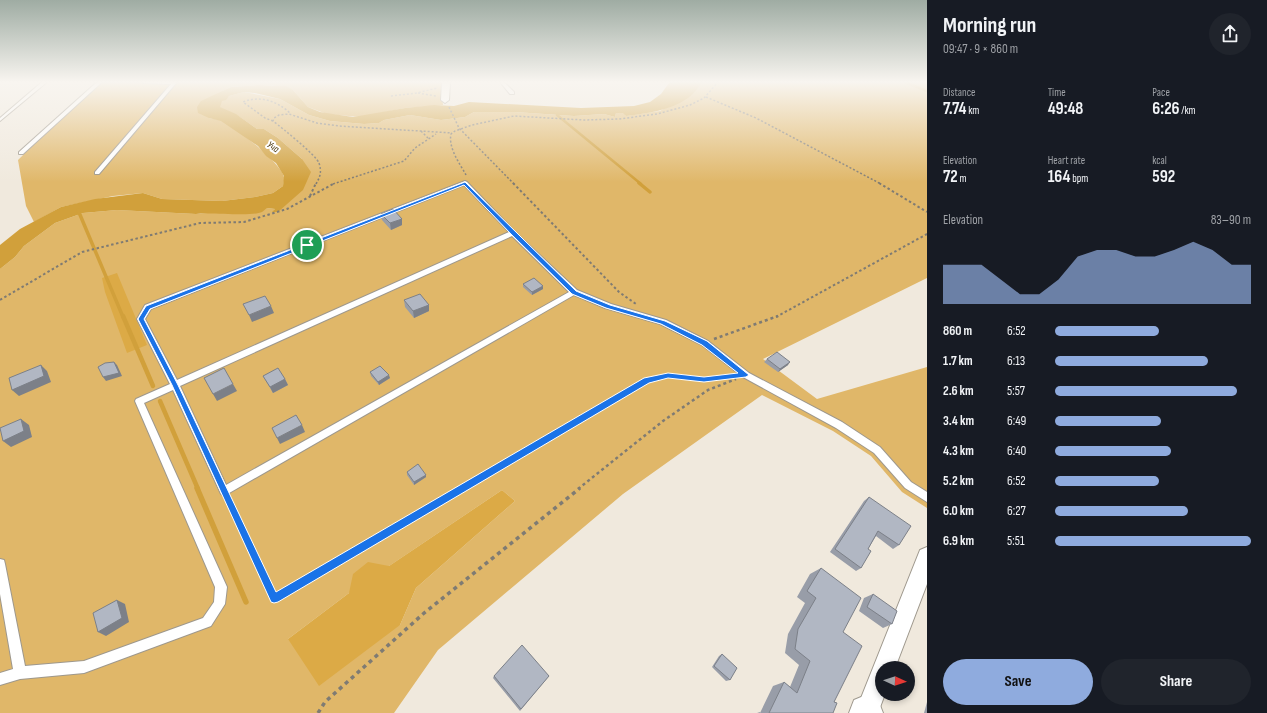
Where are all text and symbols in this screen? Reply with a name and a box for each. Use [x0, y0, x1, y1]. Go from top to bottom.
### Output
text: Morning run [943, 12, 1036, 39]
button: share [1209, 13, 1251, 55]
text: 09:47 · 9 × 860 m [943, 41, 1018, 57]
text: Distance [943, 86, 975, 99]
text: Time [1048, 86, 1066, 99]
text: Pace [1152, 86, 1170, 99]
text: 7.74 [943, 99, 966, 119]
text: 49:48 [1048, 99, 1083, 119]
text: 6:26 [1152, 99, 1180, 119]
text: km [966, 104, 979, 117]
text: /km [1180, 104, 1196, 117]
water label: Уча [265, 139, 281, 155]
text: Elevation [943, 154, 977, 167]
text: Heart rate [1048, 154, 1085, 167]
text: kcal [1152, 154, 1167, 167]
text: 72 [943, 167, 958, 187]
text: 164 [1048, 167, 1070, 187]
text: 592 [1152, 167, 1175, 187]
text: m [958, 172, 967, 185]
text: bpm [1070, 172, 1088, 185]
text: Elevation [943, 212, 983, 228]
text: 83–90 m [1211, 212, 1251, 228]
pin [290, 228, 324, 262]
icon: arrive [296, 234, 318, 256]
text: 860 m [943, 323, 972, 339]
text: 6:52 [1007, 323, 1026, 339]
text: 1.7 km [943, 353, 973, 369]
text: 6:13 [1007, 353, 1025, 369]
text: 2.6 km [943, 383, 974, 399]
text: 5:57 [1007, 383, 1025, 399]
text: 3.4 km [943, 413, 974, 429]
text: 6:49 [1007, 413, 1026, 429]
text: 4.3 km [943, 443, 974, 459]
text: 6:40 [1007, 443, 1026, 459]
text: 5.2 km [943, 473, 974, 489]
text: 6:52 [1007, 473, 1026, 489]
text: 6.0 km [943, 503, 974, 519]
text: 6:27 [1007, 503, 1026, 519]
text: 6.9 km [943, 533, 974, 549]
text: 5:51 [1007, 533, 1024, 549]
button: Save [943, 659, 1093, 705]
button: Share [1101, 659, 1251, 705]
north arrow [875, 661, 915, 701]
map controls [875, 661, 915, 701]

